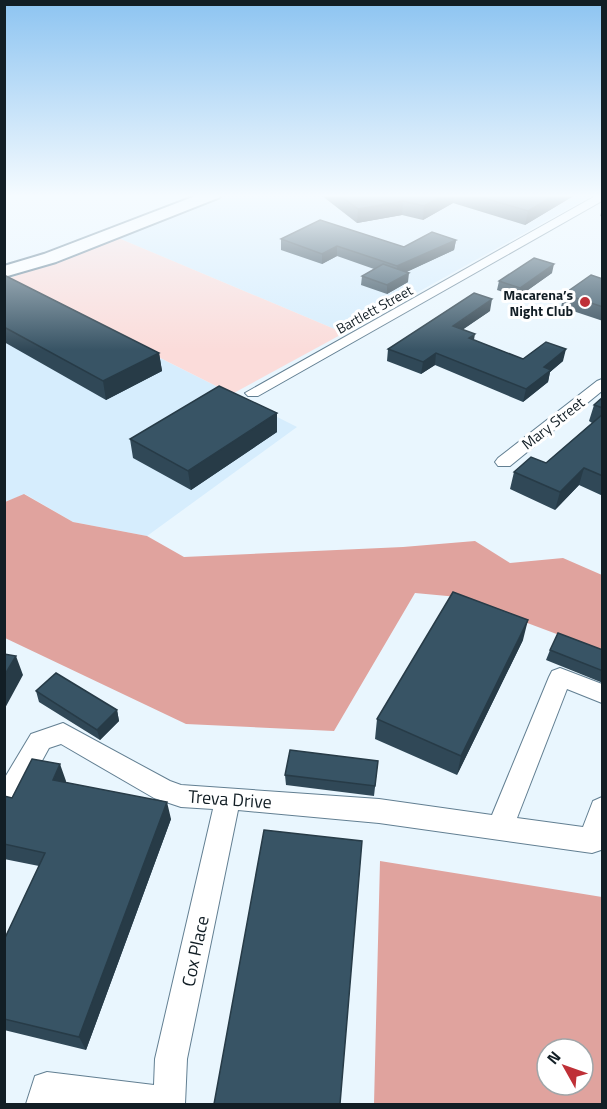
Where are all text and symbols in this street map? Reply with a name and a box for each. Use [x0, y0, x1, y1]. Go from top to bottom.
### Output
street label: Bartlett Street [332, 279, 416, 339]
place label: Macarena’s Night Club [503, 284, 573, 321]
marker: Macarena’s Night Club [578, 295, 592, 309]
street label: Mary Street [517, 391, 590, 455]
street label: Treva Drive [187, 783, 273, 815]
street label: Cox Place [174, 913, 216, 989]
north arrow [535, 1037, 595, 1097]
text: N [541, 1045, 566, 1069]

